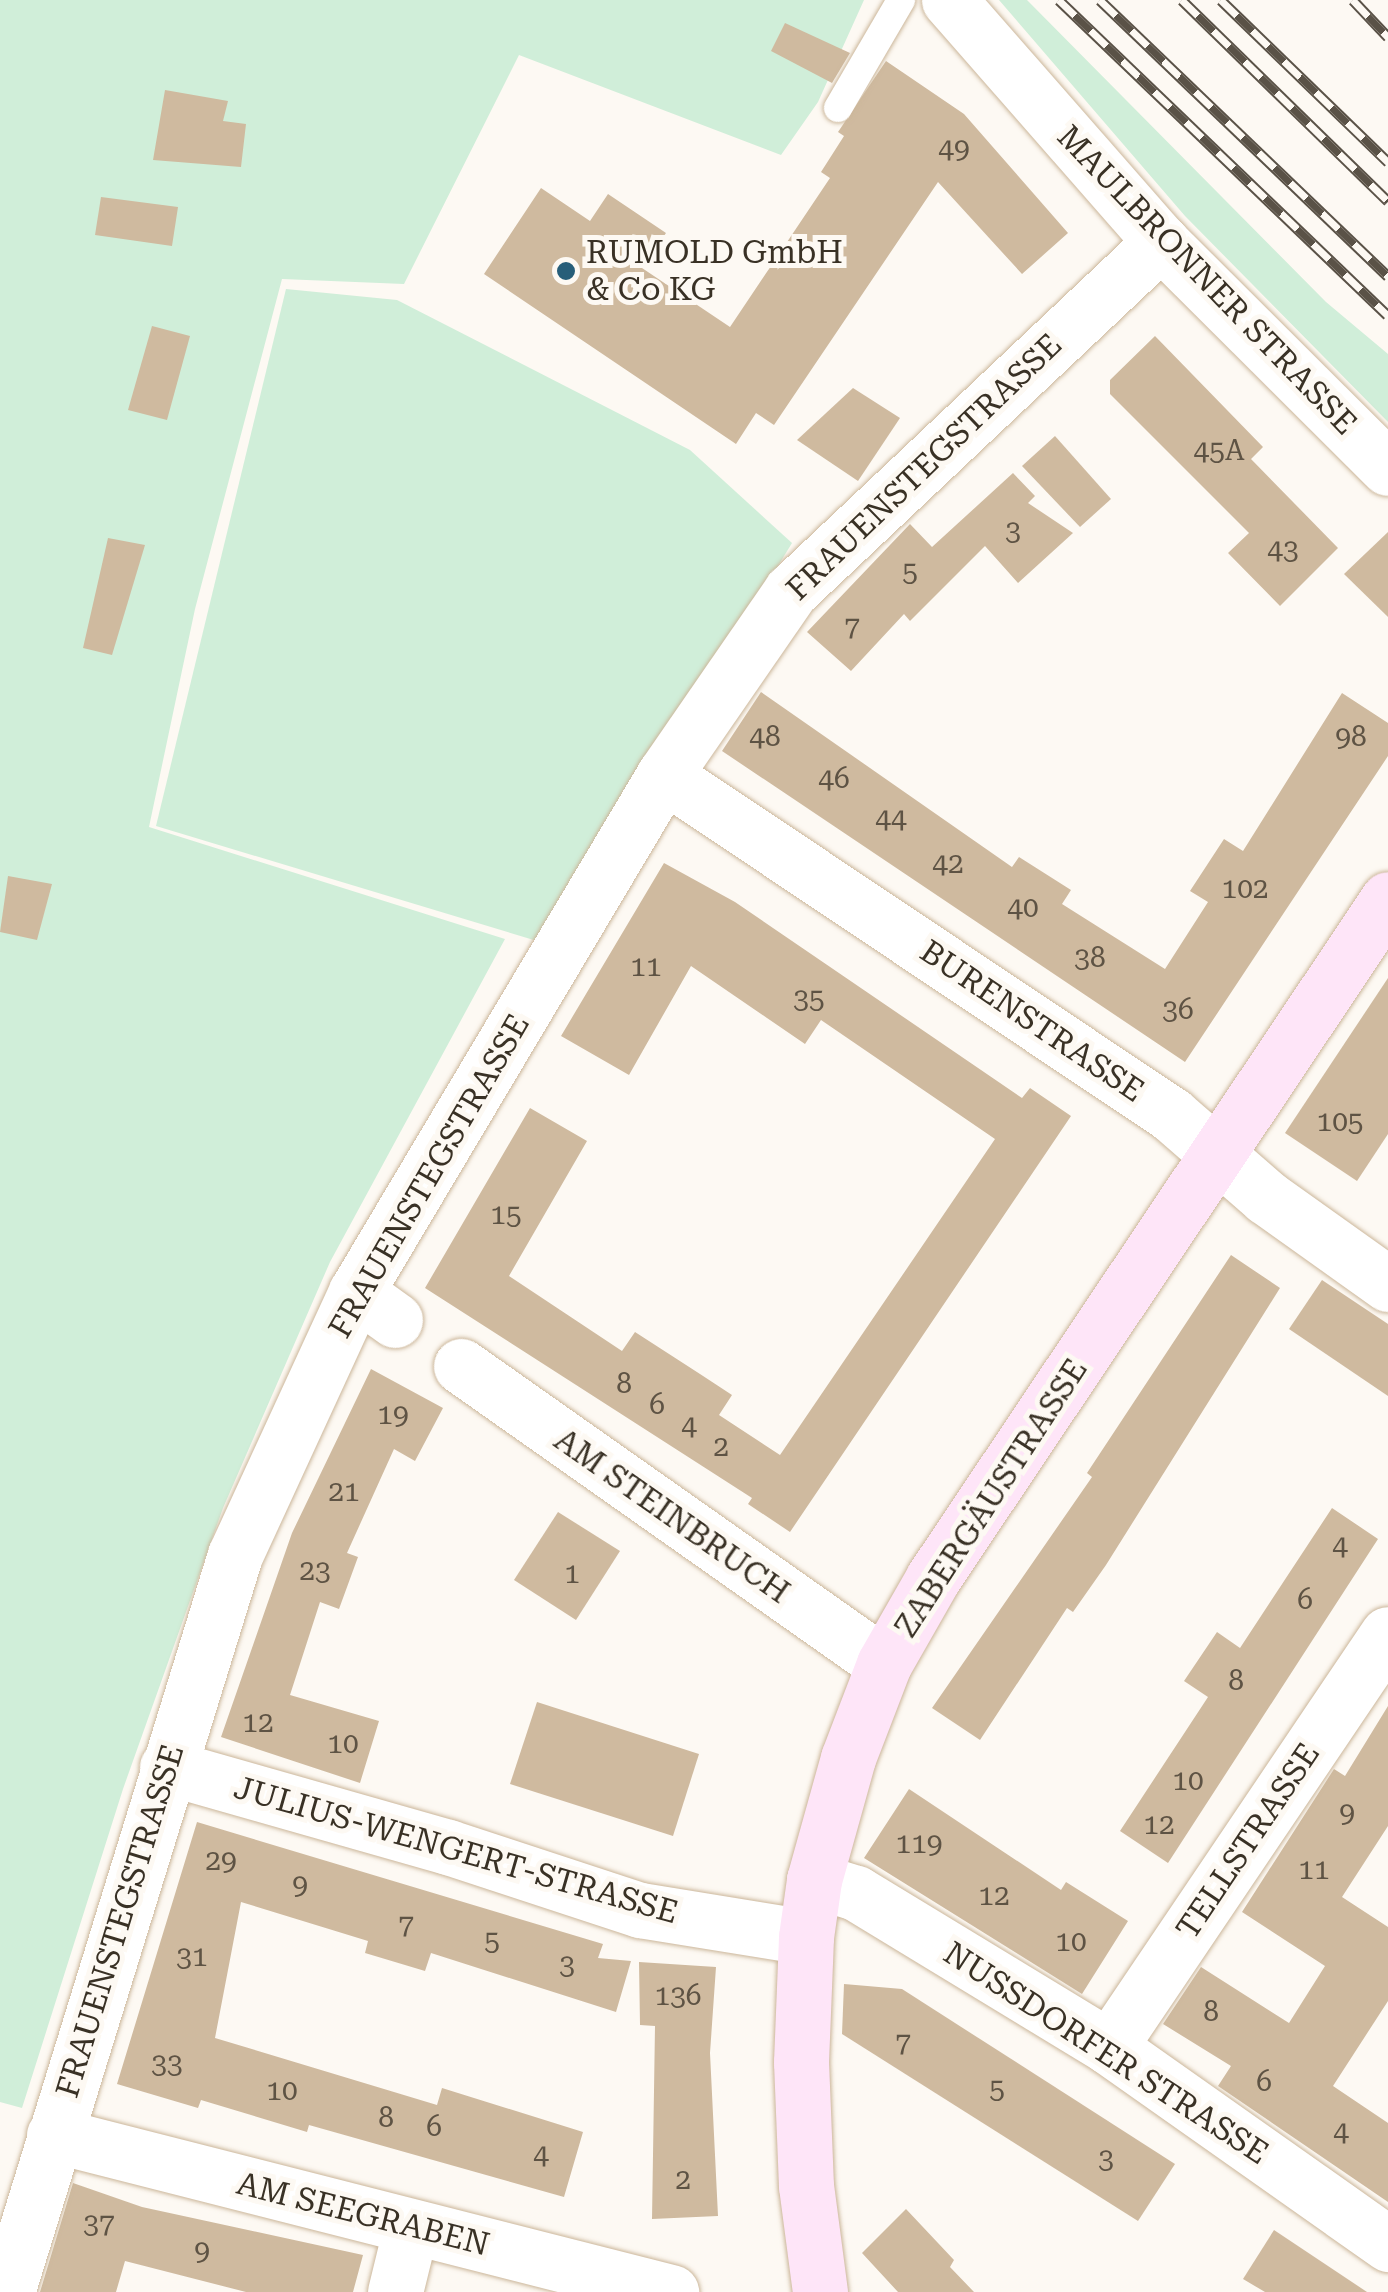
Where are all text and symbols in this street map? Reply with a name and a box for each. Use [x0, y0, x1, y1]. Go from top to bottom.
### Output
street label: MAULBRONNER STRASSE [1049, 118, 1365, 442]
house number: 49 [938, 132, 970, 166]
place label: RUMOLD GmbH & Co KG [586, 234, 843, 309]
marker: RUMOLD GmbH & Co KG [555, 260, 577, 282]
street label: FRAUENSTEGSTRASSE [779, 326, 1069, 608]
house number: 45A [1194, 434, 1244, 468]
house number: 3 [1005, 514, 1021, 548]
house number: 43 [1267, 533, 1299, 567]
house number: 5 [902, 555, 918, 589]
house number: 7 [844, 610, 860, 644]
house number: 48 [749, 720, 781, 754]
house number: 98 [1335, 720, 1367, 754]
house number: 46 [818, 762, 850, 796]
house number: 44 [875, 802, 907, 836]
house number: 42 [932, 847, 964, 881]
house number: 102 [1221, 872, 1269, 906]
house number: 40 [1007, 891, 1039, 925]
street label: BURENSTRASSE [913, 932, 1151, 1110]
house number: 38 [1074, 941, 1106, 975]
house number: 11 [630, 950, 662, 984]
house number: 35 [793, 982, 825, 1016]
house number: 36 [1162, 993, 1194, 1027]
street label: FRAUENSTEGSTRASSE [321, 1007, 537, 1345]
house number: 105 [1316, 1105, 1364, 1139]
house number: 15 [490, 1198, 522, 1232]
street label: ZABERGÄUSTRASSE [887, 1352, 1095, 1644]
house number: 8 [616, 1367, 632, 1401]
house number: 6 [649, 1388, 665, 1422]
house number: 19 [377, 1398, 409, 1432]
house number: 4 [681, 1409, 697, 1443]
street label: AM STEINBRUCH [547, 1420, 797, 1612]
house number: 2 [713, 1430, 729, 1464]
house number: 21 [328, 1475, 360, 1509]
house number: 4 [1332, 1529, 1348, 1563]
house number: 23 [299, 1554, 331, 1588]
house number: 1 [564, 1557, 580, 1591]
house number: 6 [1297, 1583, 1313, 1617]
house number: 8 [1228, 1664, 1244, 1698]
house number: 12 [242, 1706, 274, 1740]
house number: 10 [327, 1727, 359, 1761]
street label: TELLSTRASSE [1168, 1736, 1328, 1946]
street label: FRAUENSTEGSTRASSE [48, 1740, 192, 2102]
house number: 10 [1172, 1764, 1204, 1798]
street label: JULIUS-WENGERT-STRASSE [230, 1768, 682, 1932]
house number: 9 [1339, 1796, 1355, 1830]
house number: 12 [1143, 1808, 1175, 1842]
house number: 119 [895, 1827, 943, 1861]
house number: 29 [205, 1844, 237, 1878]
house number: 11 [1298, 1853, 1330, 1887]
house number: 9 [292, 1868, 308, 1902]
house number: 12 [978, 1879, 1010, 1913]
house number: 7 [398, 1908, 414, 1942]
house number: 5 [484, 1924, 500, 1958]
house number: 10 [1055, 1925, 1087, 1959]
street label: NUSSDORFER STRASSE [937, 1934, 1275, 2172]
house number: 31 [176, 1940, 208, 1974]
house number: 3 [559, 1948, 575, 1982]
house number: 136 [654, 1979, 702, 2013]
house number: 8 [1203, 1995, 1219, 2029]
house number: 7 [895, 2026, 911, 2060]
house number: 33 [151, 2047, 183, 2081]
house number: 6 [1256, 2065, 1272, 2099]
house number: 5 [989, 2072, 1005, 2106]
house number: 10 [266, 2074, 298, 2108]
house number: 8 [378, 2101, 394, 2135]
house number: 6 [426, 2110, 442, 2144]
house number: 4 [1333, 2115, 1349, 2149]
house number: 4 [533, 2138, 549, 2172]
house number: 3 [1098, 2142, 1114, 2176]
house number: 2 [675, 2163, 691, 2197]
street label: AM SEEGRABEN [233, 2164, 493, 2264]
house number: 37 [83, 2207, 115, 2241]
house number: 9 [194, 2234, 210, 2268]

